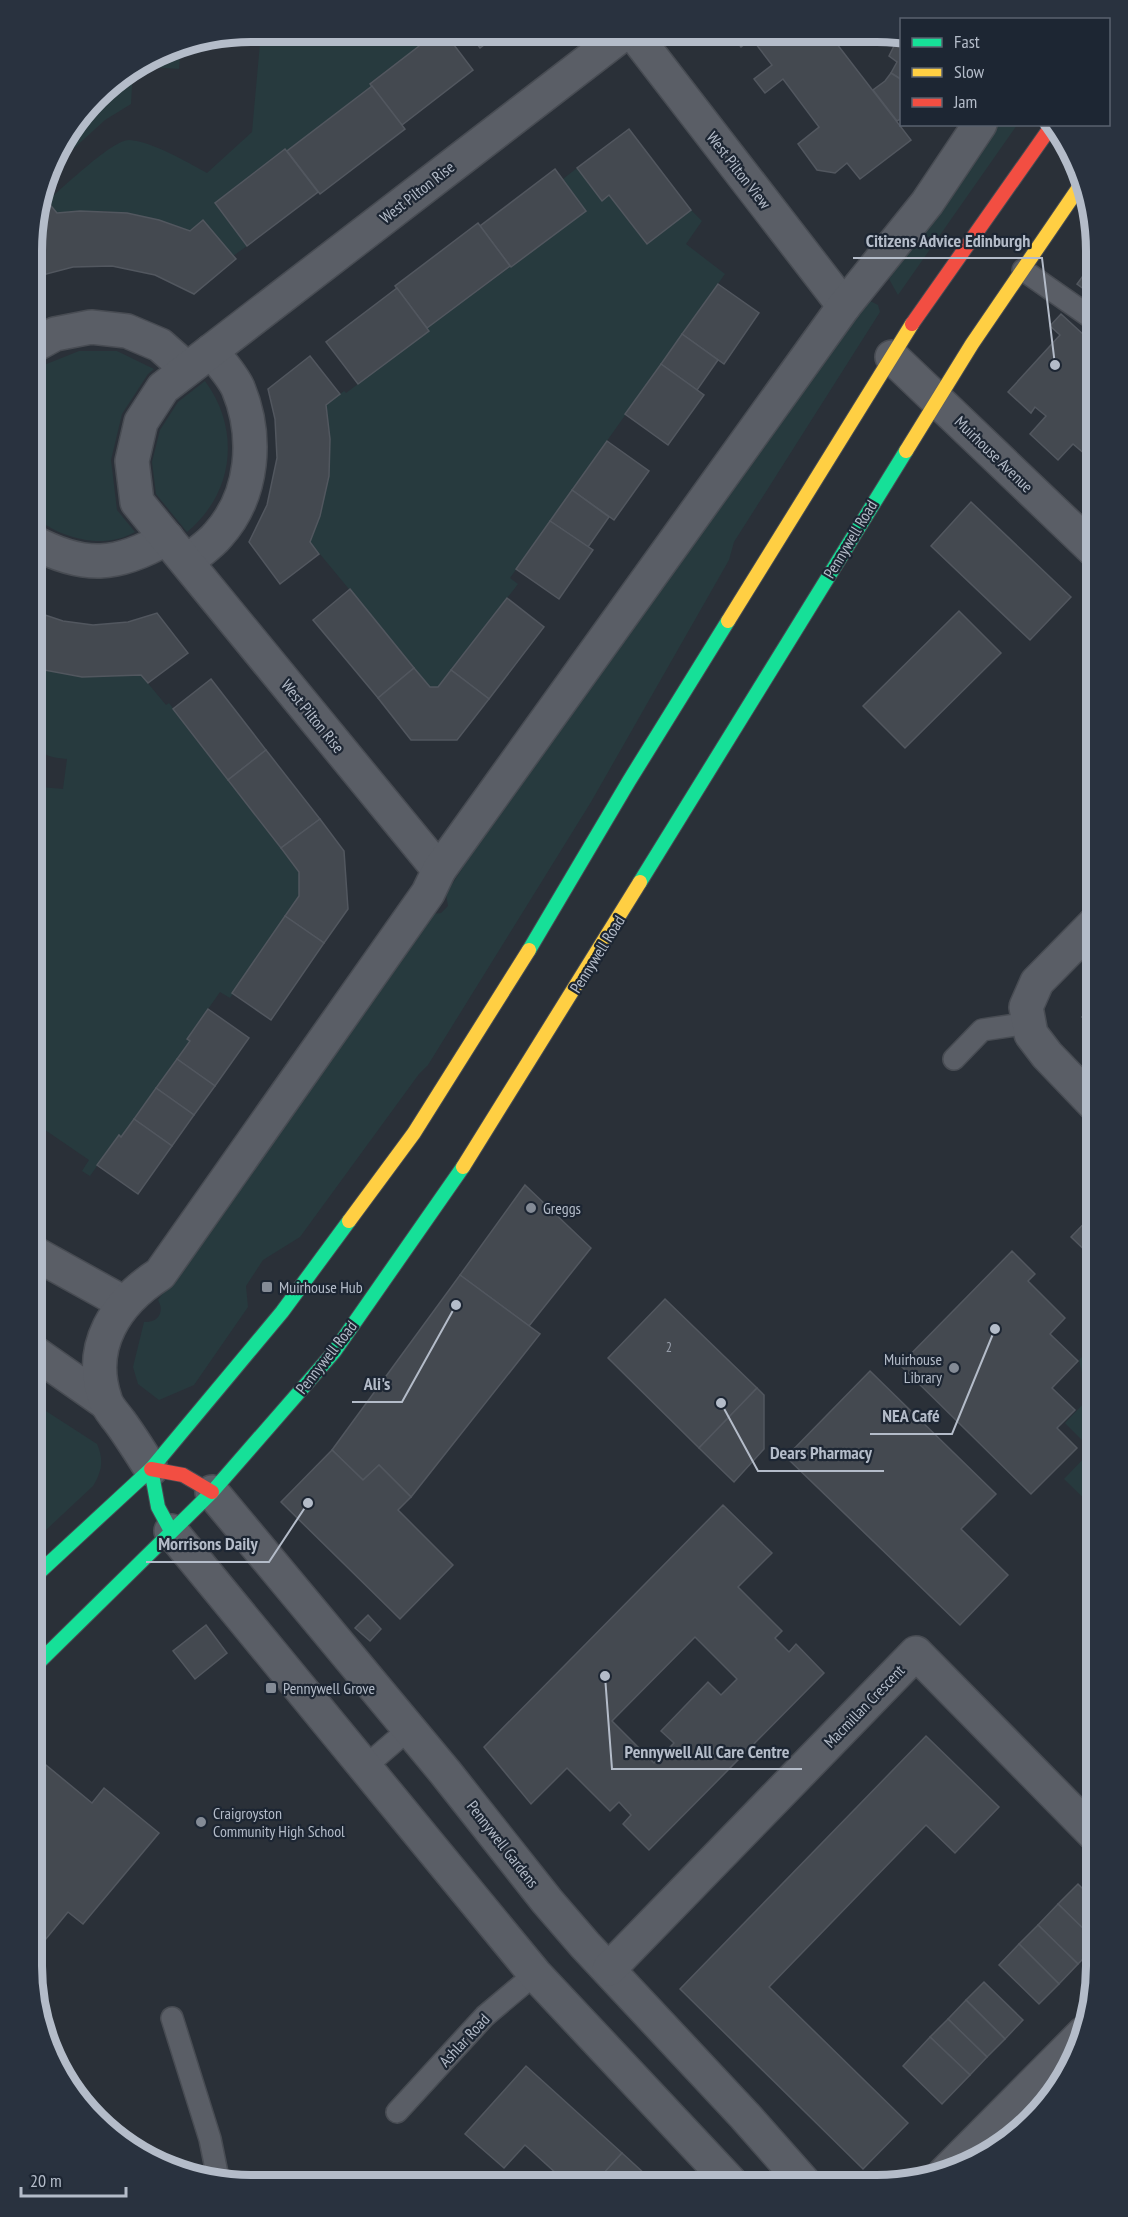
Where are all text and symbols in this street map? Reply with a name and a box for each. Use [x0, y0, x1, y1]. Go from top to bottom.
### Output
legend [900, 18, 1110, 126]
text: Fast [954, 30, 980, 53]
text: Slow [954, 60, 985, 83]
text: Jam [953, 90, 977, 113]
street label: West Pilton View [703, 127, 776, 213]
street label: West Pilton Rise [376, 157, 458, 227]
callout: Citizens Advice Edinburgh [853, 222, 1042, 258]
text: Citizens Advice Edinburgh [866, 229, 1030, 252]
street label: Muirhouse Avenue [951, 412, 1037, 496]
street label: Pennywell Road [819, 496, 881, 582]
street label: West Pilton Rise [277, 675, 349, 757]
street label: Pennywell Road [565, 911, 629, 996]
place label: Greggs [543, 1198, 581, 1218]
marker: Greggs [524, 1201, 538, 1215]
place label: Muirhouse Hub [279, 1277, 363, 1297]
marker: Muirhouse Hub [260, 1280, 274, 1294]
street label: Pennywell Road [291, 1316, 361, 1398]
house number: 2 [666, 1338, 672, 1356]
place label: Muirhouse Library [884, 1349, 942, 1387]
marker: Muirhouse Library [947, 1361, 961, 1375]
callout: Ali's [352, 1366, 402, 1402]
text: Ali's [363, 1372, 390, 1395]
callout: NEA Café [870, 1398, 952, 1434]
text: NEA Café [882, 1404, 940, 1427]
callout: Dears Pharmacy [758, 1435, 884, 1471]
text: Dears Pharmacy [770, 1441, 873, 1464]
callout: Morrisons Daily [146, 1526, 269, 1562]
text: Morrisons Daily [158, 1532, 259, 1555]
street label: Macmillan Crescent [819, 1660, 909, 1752]
place label: Pennywell Grove [283, 1678, 375, 1698]
marker: Pennywell Grove [264, 1681, 278, 1695]
callout: Pennywell All Care Centre [612, 1733, 802, 1769]
text: Pennywell All Care Centre [625, 1740, 790, 1763]
street label: Pennywell Gardens [463, 1796, 543, 1892]
place label: Craigroyston Community High School [213, 1803, 345, 1841]
marker: Craigroyston Community High School [194, 1815, 208, 1829]
street label: Ashlar Road [434, 2009, 494, 2071]
scale bar [21, 2160, 126, 2198]
text: 20 m [30, 2169, 62, 2192]

